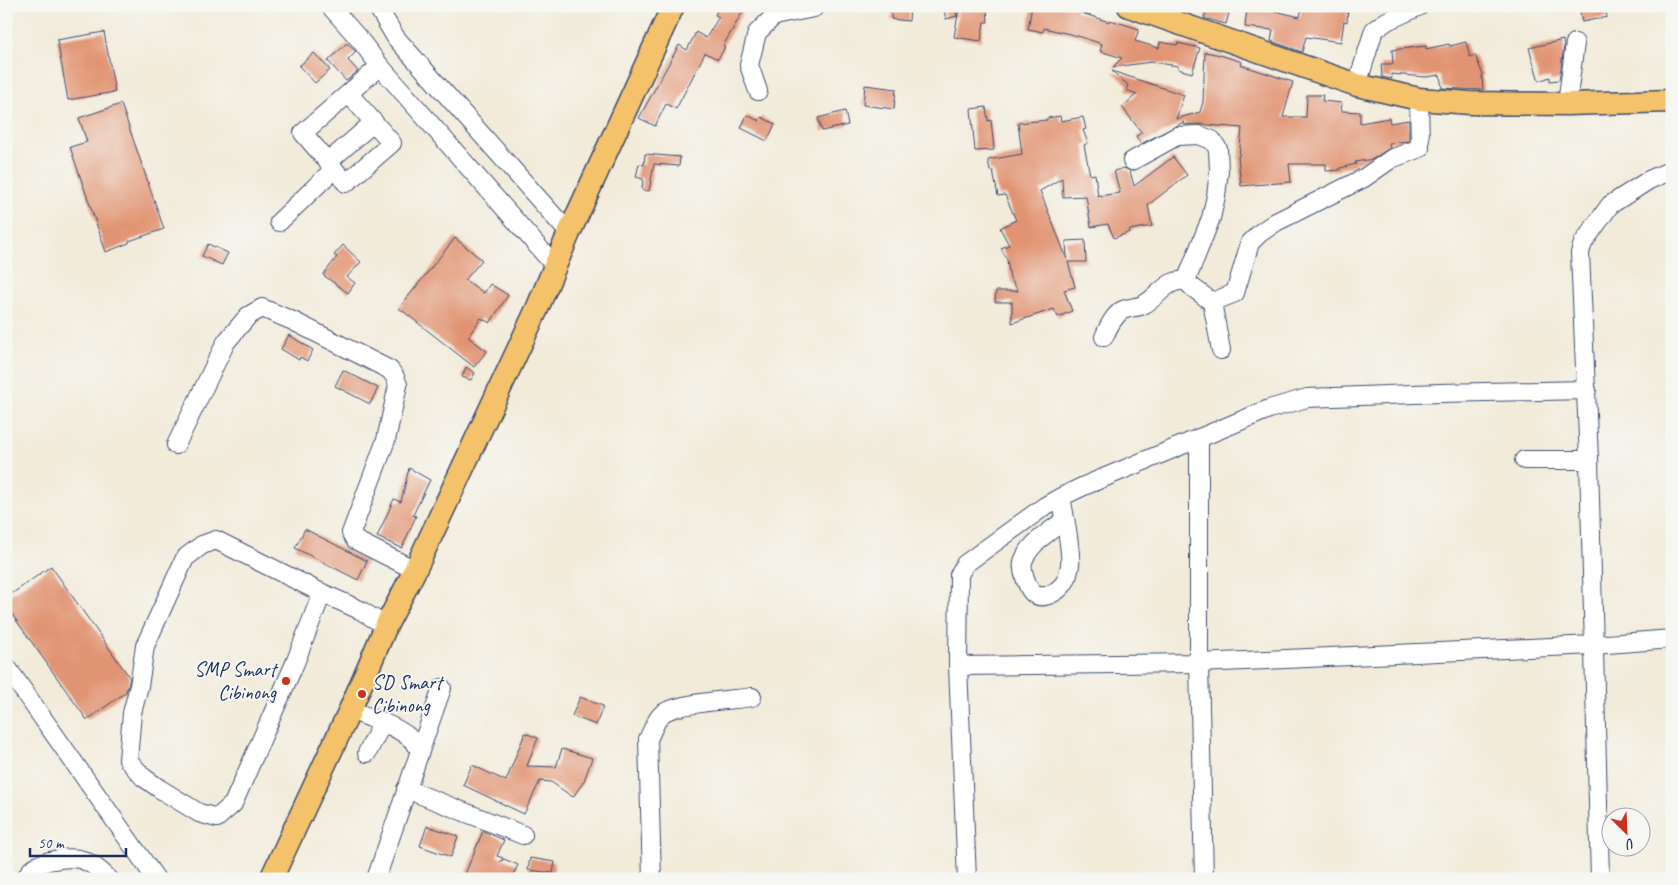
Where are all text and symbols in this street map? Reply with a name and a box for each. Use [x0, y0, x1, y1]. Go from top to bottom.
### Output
place label: SMP Smart Cibinong [194, 657, 279, 705]
place label: SD Smart Cibinong [372, 670, 445, 718]
marker: SMP Smart Cibinong [280, 675, 292, 687]
marker: SD Smart Cibinong [356, 688, 368, 700]
north arrow [1600, 808, 1650, 858]
scale bar [30, 825, 126, 857]
text: 50 m [38, 834, 65, 853]
text: U [1622, 834, 1638, 854]

